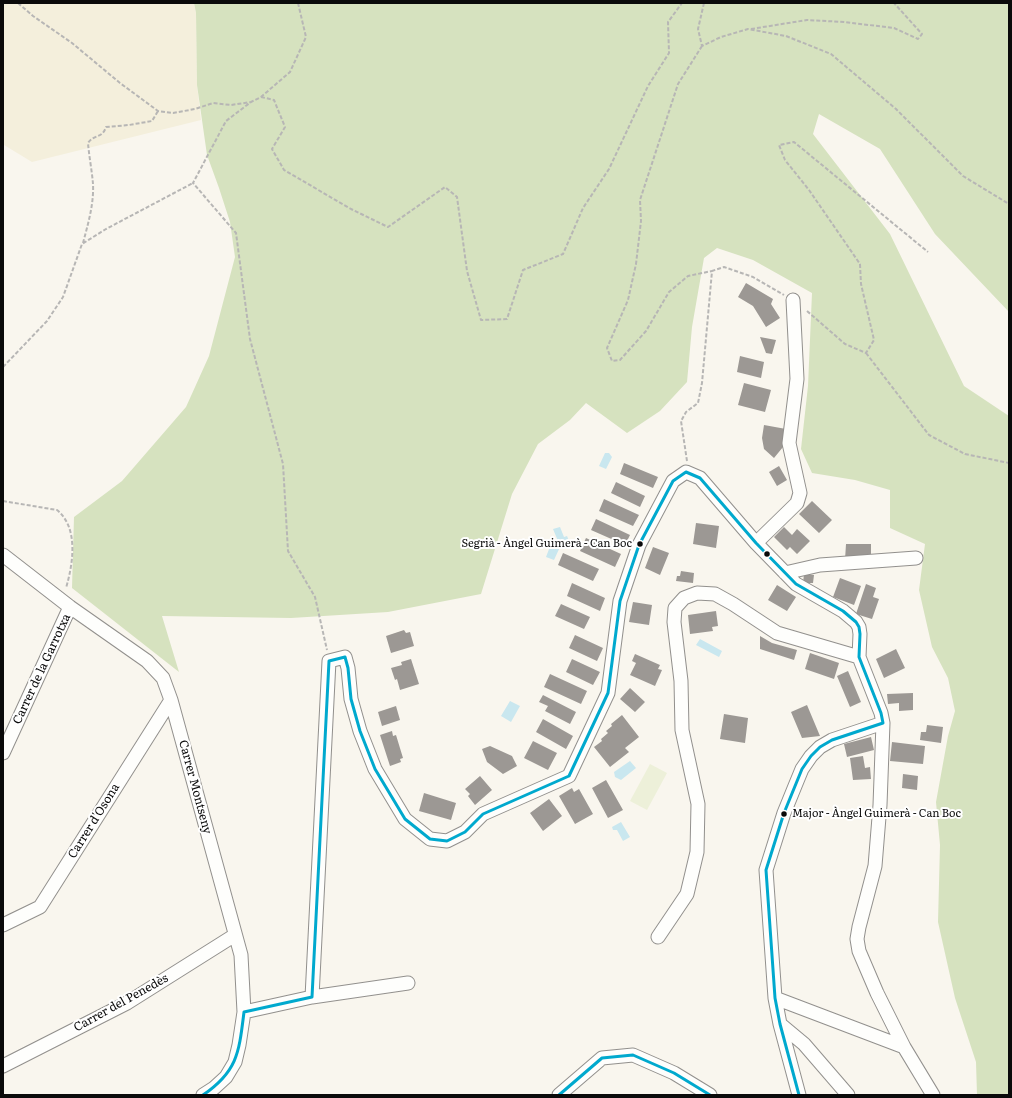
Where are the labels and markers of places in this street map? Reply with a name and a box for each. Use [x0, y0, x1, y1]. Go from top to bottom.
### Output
place label: Segrià - Àngel Guimerà - Can Boc [461, 537, 632, 551]
marker: Segrià - Àngel Guimerà - Can Boc [635, 539, 645, 549]
unlabelled marker [762, 549, 772, 559]
place label: Major - Àngel Guimerà - Can Boc [792, 807, 961, 821]
marker: Major - Àngel Guimerà - Can Boc [779, 809, 789, 819]

